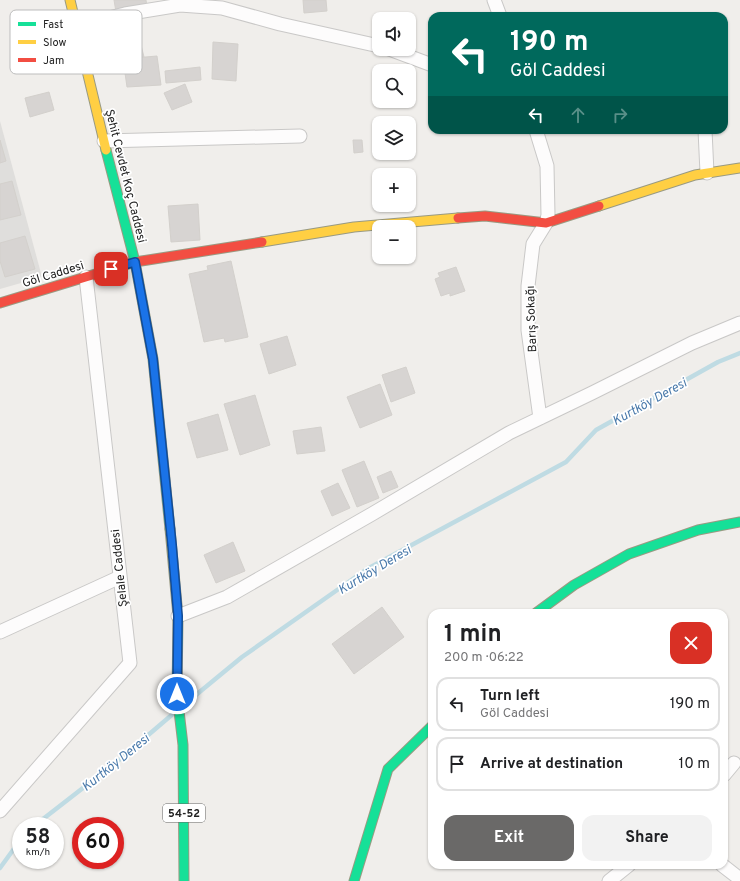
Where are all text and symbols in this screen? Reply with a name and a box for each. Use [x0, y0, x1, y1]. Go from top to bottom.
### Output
legend [10, 10, 142, 74]
map controls [372, 12, 416, 264]
button: sound [372, 12, 416, 56]
text: Fast [43, 18, 63, 32]
text: 190 m [510, 25, 588, 61]
icon: left [444, 28, 496, 80]
text: Slow [43, 36, 66, 50]
text: Jam [43, 54, 64, 68]
text: Göl Caddesi [510, 60, 606, 83]
button: search [372, 64, 416, 108]
icon: left [525, 104, 547, 126]
icon: ahead [567, 104, 589, 126]
icon: right [609, 104, 631, 126]
street label: Şehit Cevdet Koç Caddesi [101, 108, 149, 245]
button: layers [372, 116, 416, 160]
button: + [372, 168, 416, 212]
button: − [372, 220, 416, 264]
pin [94, 252, 128, 286]
street label: Göl Caddesi [21, 258, 86, 292]
icon: arrive [100, 258, 122, 280]
street label: Barış Sokağı [523, 285, 541, 353]
water label: Kurtköy Deresi [610, 375, 691, 430]
street label: Şelale Caddesi [108, 528, 132, 608]
water label: Kurtköy Deresi [336, 542, 415, 599]
text: 1 min [444, 620, 502, 650]
button: close [670, 622, 712, 664]
text: 200 m · 06:22 [444, 650, 524, 666]
position arrow [156, 673, 198, 715]
text: Turn left [480, 687, 540, 706]
icon: left [446, 693, 468, 715]
text: 190 m [670, 695, 710, 714]
text: Göl Caddesi [480, 706, 549, 722]
water label: Kurtköy Deresi [79, 731, 154, 796]
icon: arrive [446, 753, 468, 775]
text: Arrive at destination [480, 755, 623, 774]
text: 10 m [679, 755, 710, 774]
road number: 54-52 [163, 804, 205, 822]
button: Exit [444, 815, 574, 861]
button: Share [582, 815, 712, 861]
speed limit sign: 60 [72, 817, 124, 869]
text: 58 [26, 825, 50, 851]
text: km/h [26, 846, 50, 859]

